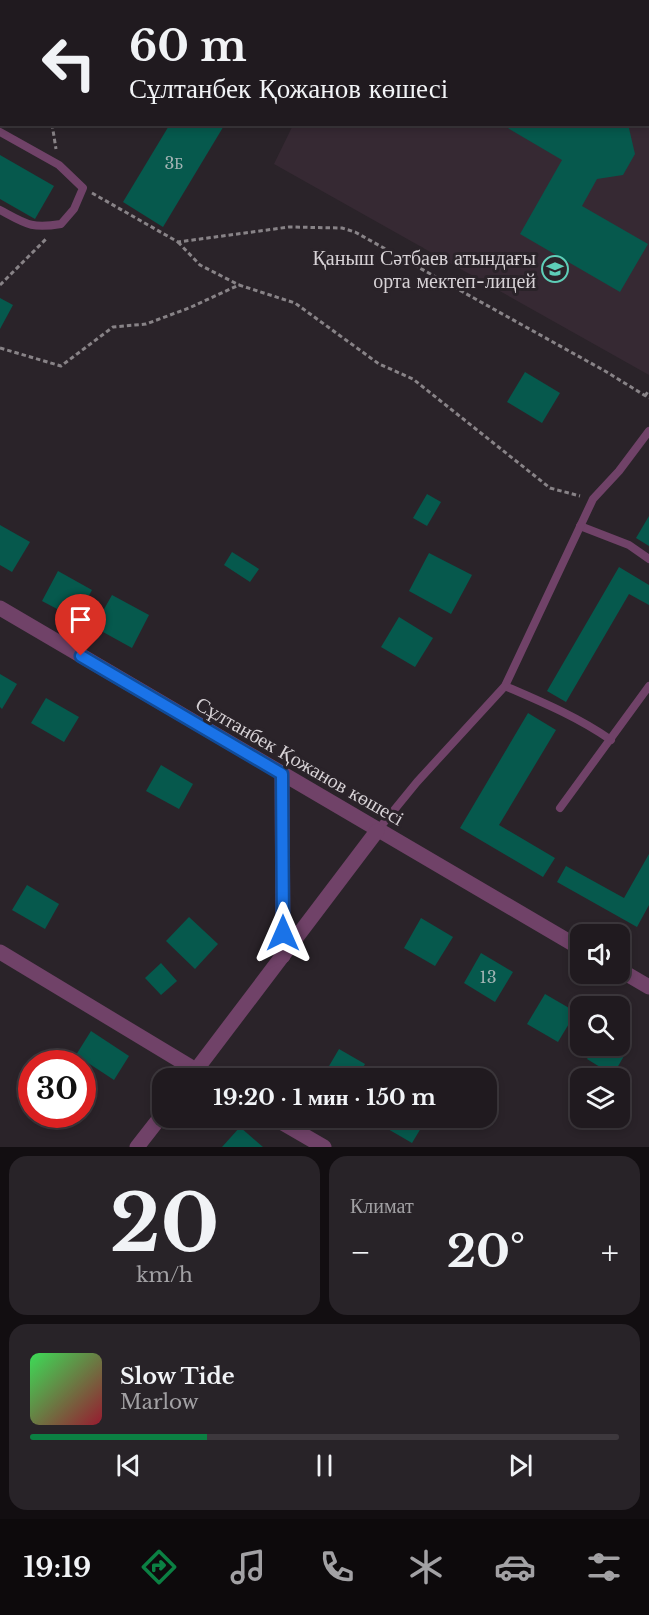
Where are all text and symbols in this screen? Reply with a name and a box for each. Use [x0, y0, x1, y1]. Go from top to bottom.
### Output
text: 60 m [129, 20, 247, 72]
icon: left [30, 24, 108, 102]
text: Сұлтанбек Қожанов көшесі [129, 72, 448, 105]
house number: 3Б [164, 153, 184, 173]
place label: Қаныш Сәтбаев атындағы орта мектеп-лицей [312, 246, 536, 293]
school or university icon: Қаныш Сәтбаев атындағы орта мектеп-лицей [540, 254, 570, 284]
pin [55, 594, 106, 656]
icon: arrive [64, 603, 97, 636]
street label: Сұлтанбек Қожанов көшесі [192, 691, 409, 831]
position arrow [251, 901, 315, 965]
map controls [570, 924, 630, 1128]
button: sound [570, 924, 630, 984]
house number: 13 [480, 967, 497, 987]
button: search [570, 996, 630, 1056]
speed limit sign: 30 [18, 1050, 96, 1128]
button: layers [570, 1068, 630, 1128]
text: 19:20 · 1 мин · 150 m [213, 1084, 436, 1111]
text: 20 [110, 1175, 219, 1272]
text: Климат [350, 1194, 414, 1218]
text: 20° [447, 1223, 525, 1279]
text: − [350, 1232, 371, 1273]
text: + [601, 1232, 619, 1273]
text: km/h [136, 1263, 193, 1287]
text: Slow Tide [120, 1363, 235, 1390]
text: Marlow [120, 1390, 199, 1414]
icon: previous [112, 1449, 145, 1482]
icon: pause [308, 1449, 341, 1482]
icon: next [504, 1449, 537, 1482]
icon: directions [138, 1546, 180, 1588]
icon: music [227, 1546, 269, 1588]
icon: phone [316, 1546, 358, 1588]
icon: climate [405, 1546, 447, 1588]
icon: car [494, 1546, 536, 1588]
icon: filters [583, 1546, 625, 1588]
text: 19:19 [24, 1551, 91, 1584]

